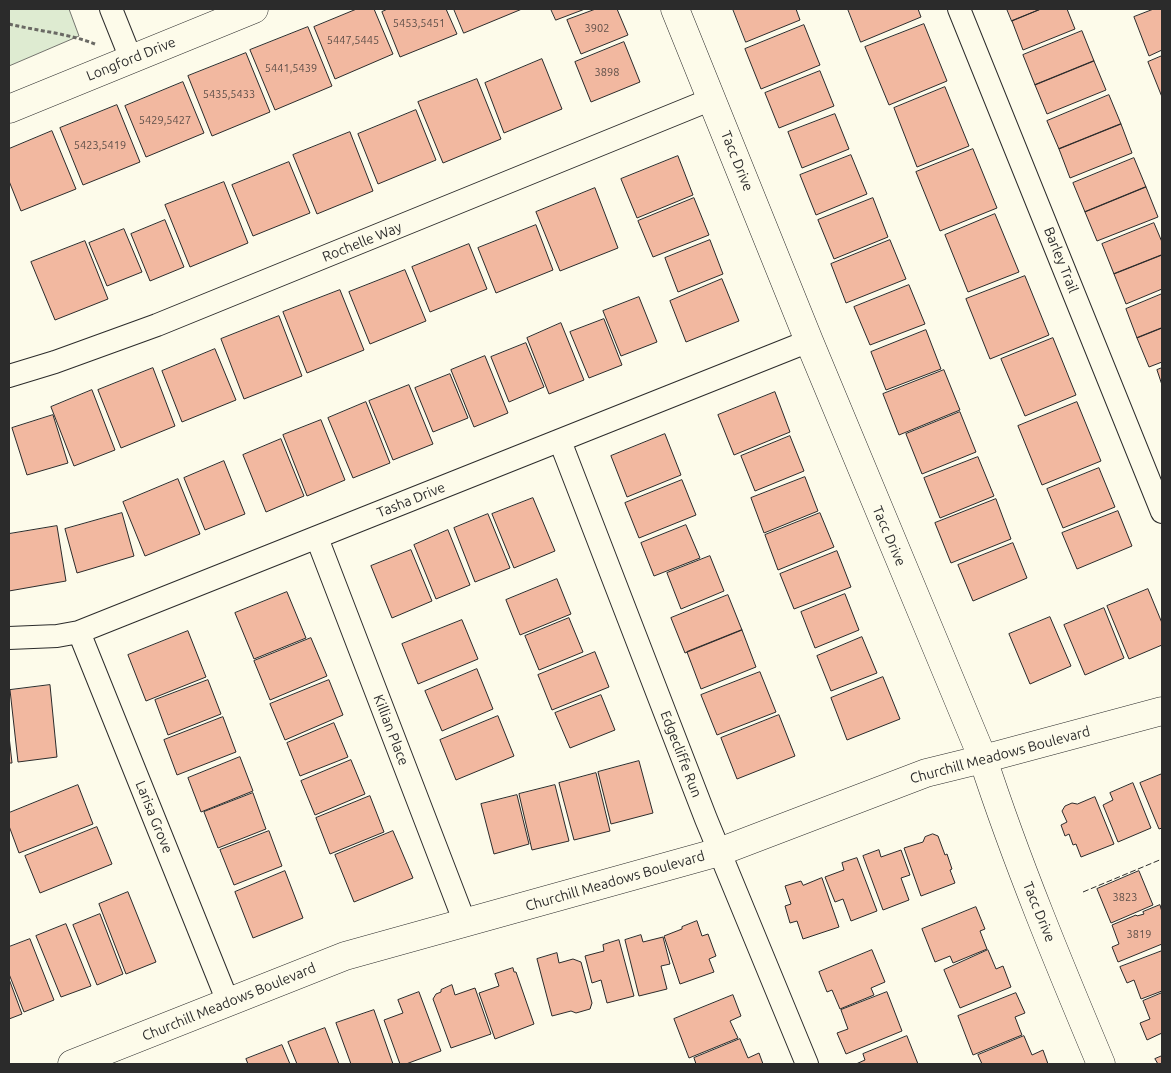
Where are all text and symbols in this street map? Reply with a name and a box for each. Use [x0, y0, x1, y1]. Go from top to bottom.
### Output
house number: 5453,5451 [393, 16, 445, 30]
house number: 3902 [585, 21, 609, 35]
street label: Longford Drive [84, 33, 178, 85]
house number: 5447,5445 [327, 33, 379, 47]
house number: 5441,5439 [265, 61, 317, 75]
house number: 3898 [595, 65, 619, 79]
house number: 5435,5433 [203, 87, 255, 101]
house number: 5429,5427 [139, 113, 191, 127]
street label: Tacc Drive [717, 128, 757, 194]
house number: 5423,5419 [74, 138, 126, 152]
street label: Rochelle Way [320, 218, 404, 266]
street label: Barley Trail [1040, 225, 1082, 295]
street label: Tasha Drive [374, 479, 448, 521]
street label: Tacc Drive [869, 503, 909, 569]
street label: Killian Place [370, 692, 412, 768]
street label: Edgecliffe Run [657, 708, 705, 800]
street label: Churchill Meadows Boulevard [908, 723, 1092, 787]
street label: Larisa Grove [132, 778, 176, 856]
street label: Churchill Meadows Boulevard [523, 847, 707, 915]
street label: Tacc Drive [1019, 879, 1059, 945]
house number: 3823 [1113, 890, 1137, 904]
house number: 3819 [1127, 927, 1151, 941]
street label: Churchill Meadows Boulevard [140, 959, 318, 1045]

